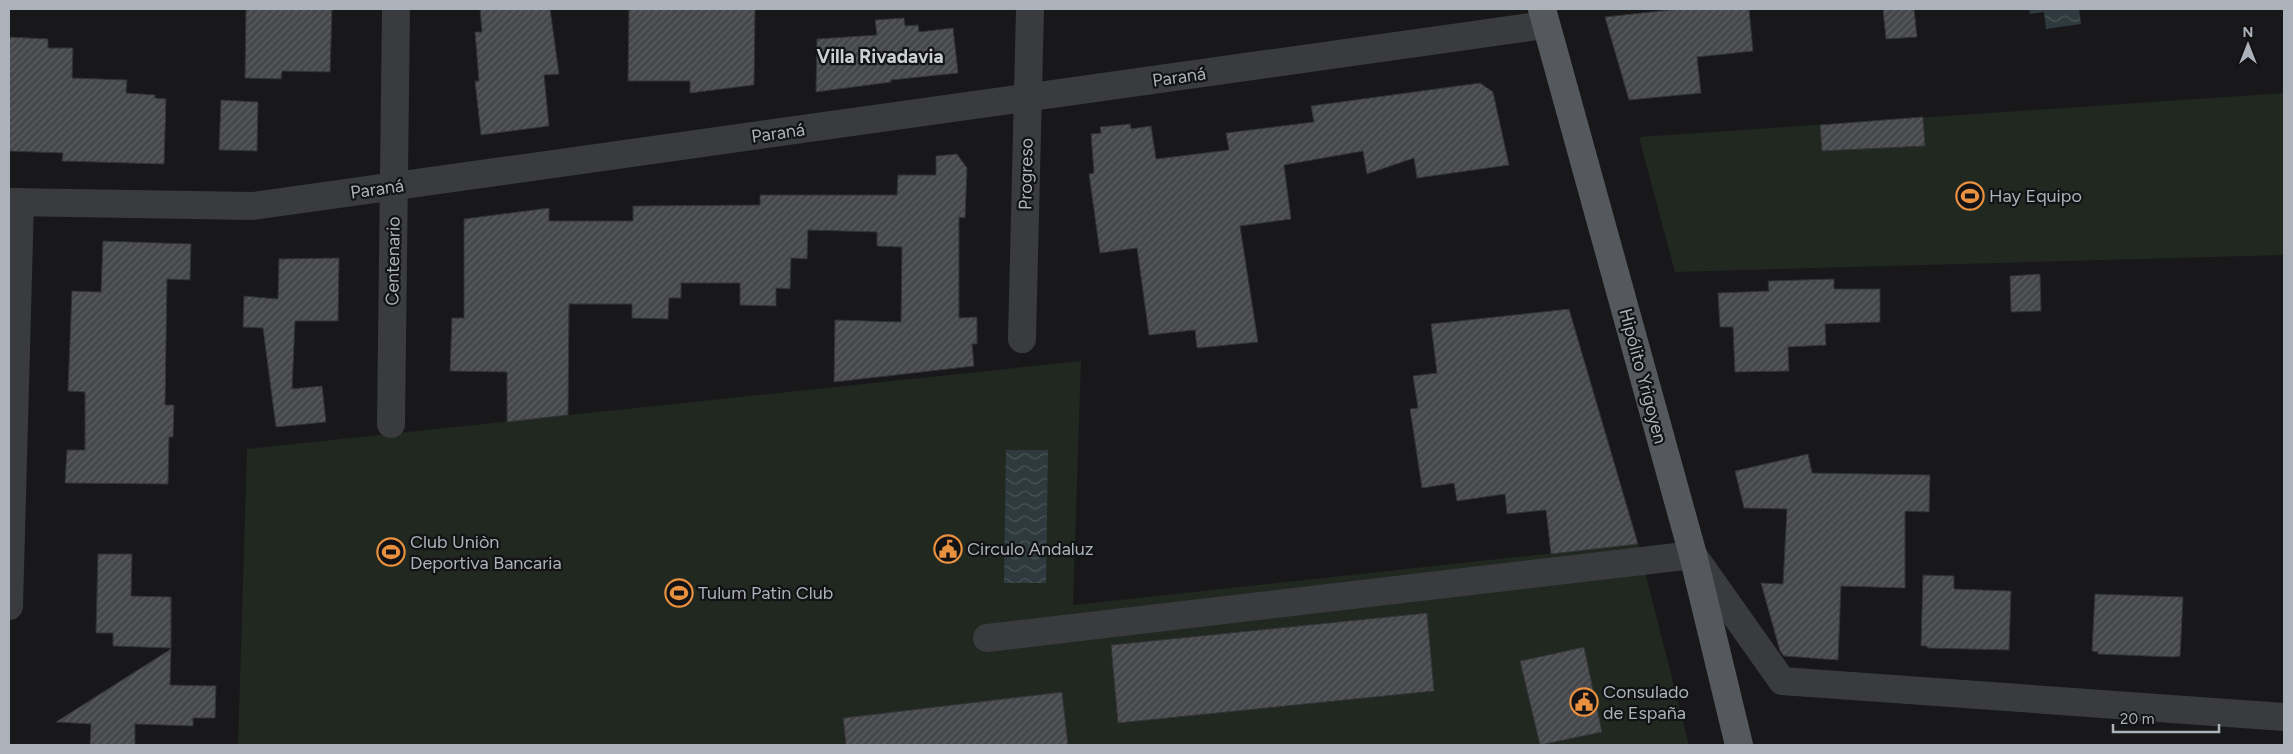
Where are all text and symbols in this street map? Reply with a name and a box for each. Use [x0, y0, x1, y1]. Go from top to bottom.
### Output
north arrow [2223, 20, 2273, 70]
text: N [2243, 24, 2253, 41]
district label: Villa Rivadavia [816, 45, 944, 68]
street label: Paraná [1151, 62, 1207, 92]
street label: Paraná [750, 118, 806, 148]
street label: Progreso [1014, 138, 1038, 210]
street label: Paraná [349, 174, 405, 204]
sports icon: Hay Equipo [1955, 181, 1985, 211]
place label: Hay Equipo [1989, 185, 2082, 207]
street label: Centenario [381, 216, 405, 306]
street label: Hipólito Yrigoyen [1614, 306, 1672, 446]
place label: Club Uniòn Deportiva Bancaria [410, 531, 562, 574]
public building icon: Circulo Andaluz [933, 534, 963, 564]
sports icon: Club Uniòn Deportiva Bancaria [376, 537, 406, 567]
place label: Circulo Andaluz [967, 538, 1094, 560]
sports icon: Tulum Patìn Club [664, 578, 694, 608]
place label: Tulum Patìn Club [698, 582, 833, 604]
place label: Consulado de España [1603, 681, 1689, 724]
public building icon: Consulado de España [1569, 687, 1599, 717]
scale bar [2113, 702, 2219, 734]
text: 20 m [2120, 710, 2154, 728]

